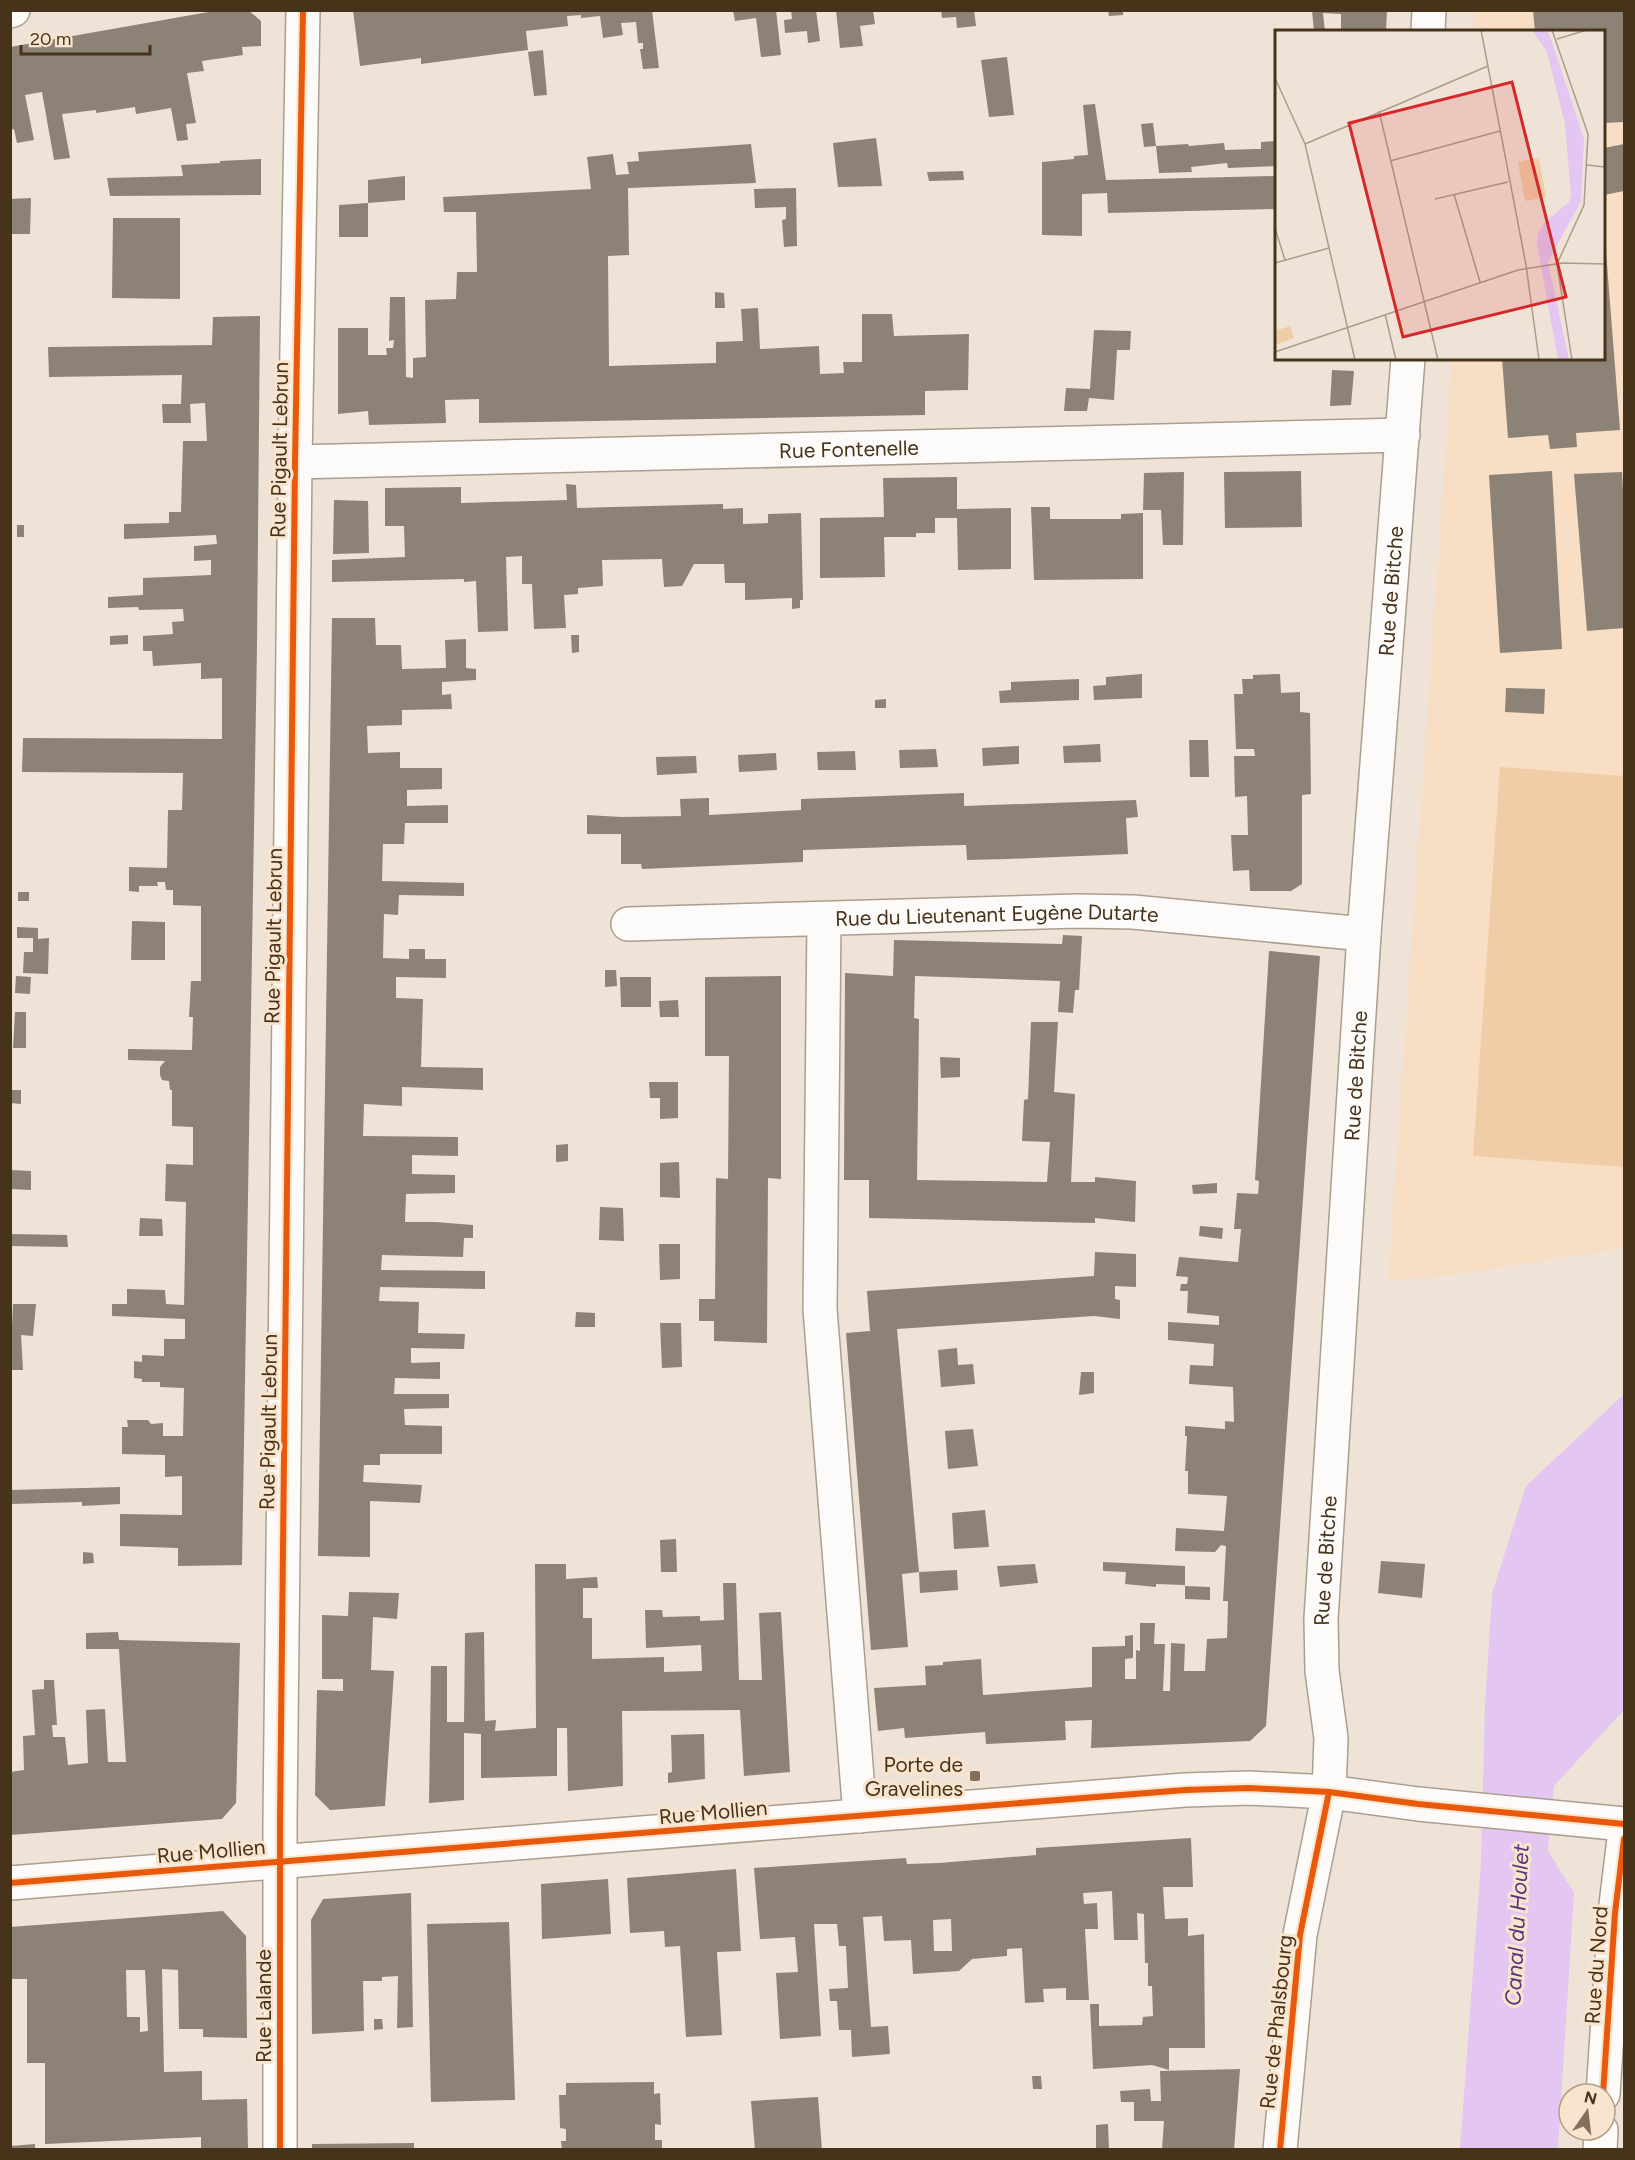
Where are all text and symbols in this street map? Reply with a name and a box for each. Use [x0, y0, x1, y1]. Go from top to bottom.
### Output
scale bar [21, 18, 150, 56]
text: 20 m [30, 28, 71, 50]
inset map [1275, 30, 1605, 360]
street label: Rue Pigault Lebrun [265, 362, 293, 538]
street label: Rue Fontenelle [779, 434, 919, 463]
street label: Rue de Bitche [1373, 525, 1408, 657]
street label: Rue Pigault Lebrun [259, 848, 287, 1024]
street label: Rue du Lieutenant Eugène Dutarte [835, 898, 1160, 931]
street label: Rue de Bitche [1339, 1010, 1372, 1142]
street label: Rue Pigault Lebrun [254, 1334, 282, 1510]
street label: Rue de Bitche [1308, 1495, 1341, 1626]
place label: Porte de Gravelines [865, 1752, 963, 1801]
marker: Porte de Gravelines [968, 1769, 982, 1783]
street label: Rue Mollien [658, 1795, 768, 1829]
street label: Rue Mollien [156, 1834, 266, 1868]
water label: Canal du Houlet [1499, 1843, 1535, 2007]
street label: Rue du Nord [1579, 1905, 1613, 2025]
street label: Rue de Phalsbourg [1254, 1934, 1298, 2110]
street label: Rue Lalande [251, 1949, 276, 2063]
north arrow [1557, 2082, 1617, 2142]
text: N [1582, 2087, 1599, 2109]

